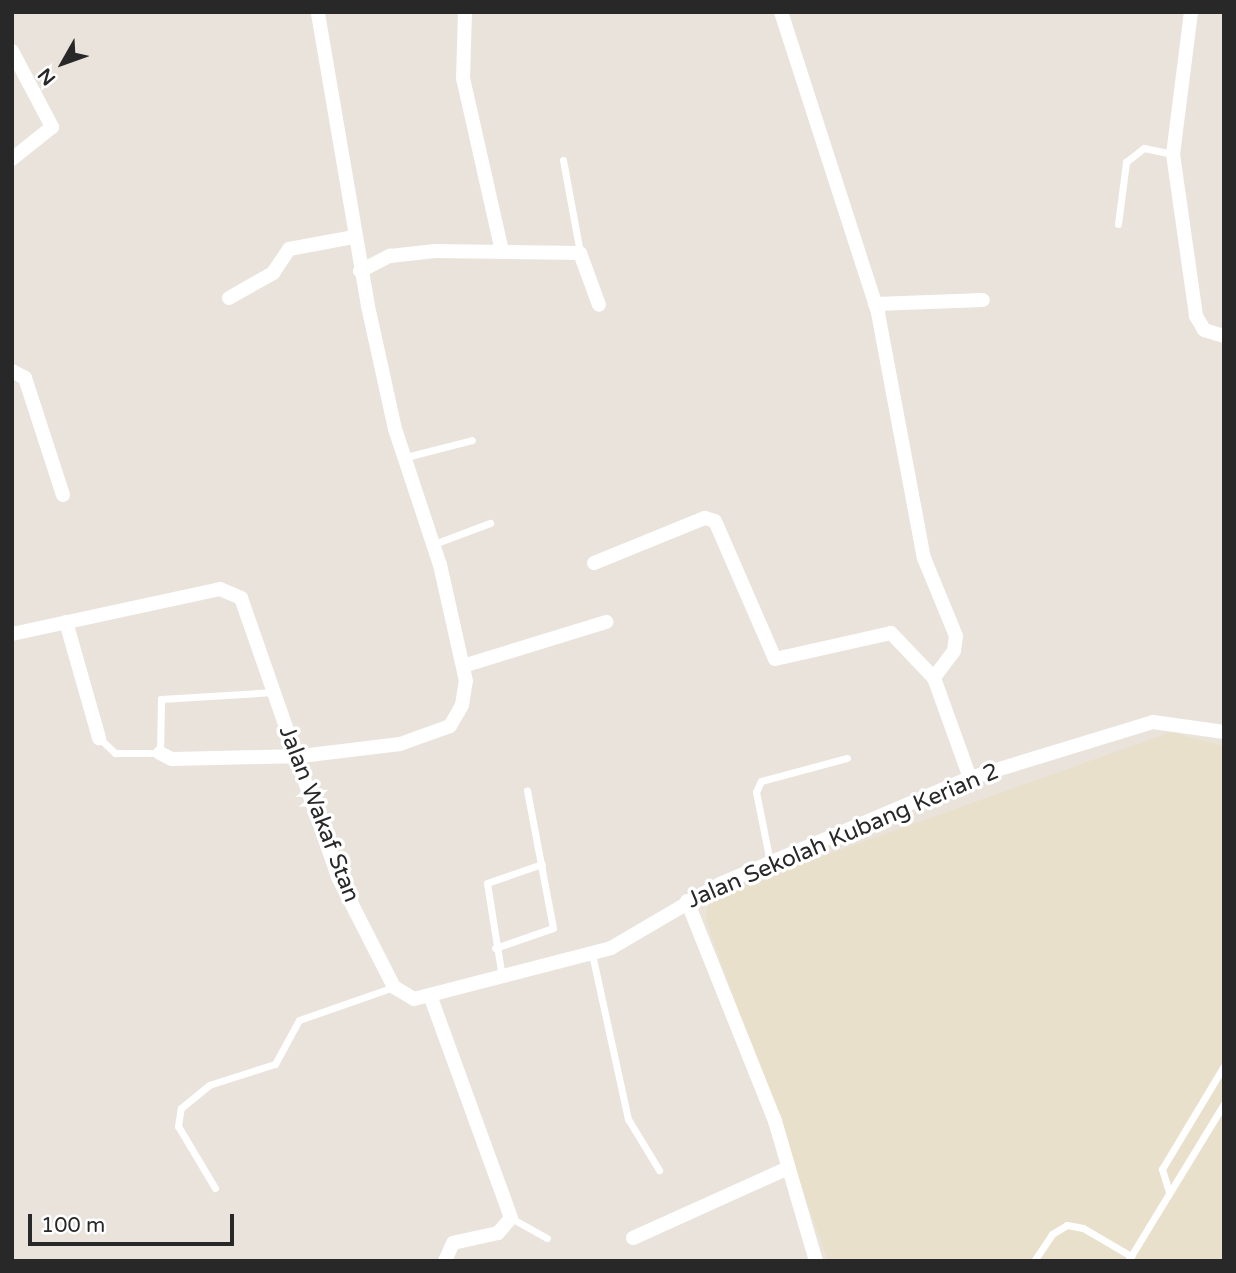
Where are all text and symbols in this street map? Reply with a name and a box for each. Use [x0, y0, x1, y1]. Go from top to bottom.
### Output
north arrow [28, 28, 98, 98]
text: N [34, 64, 60, 89]
street label: Jalan Wakaf Stan [273, 722, 365, 906]
street label: Jalan Sekolah Kubang Kerian 2 [683, 758, 1003, 914]
scale bar [32, 1200, 238, 1244]
text: 100 m [41, 1213, 105, 1238]

